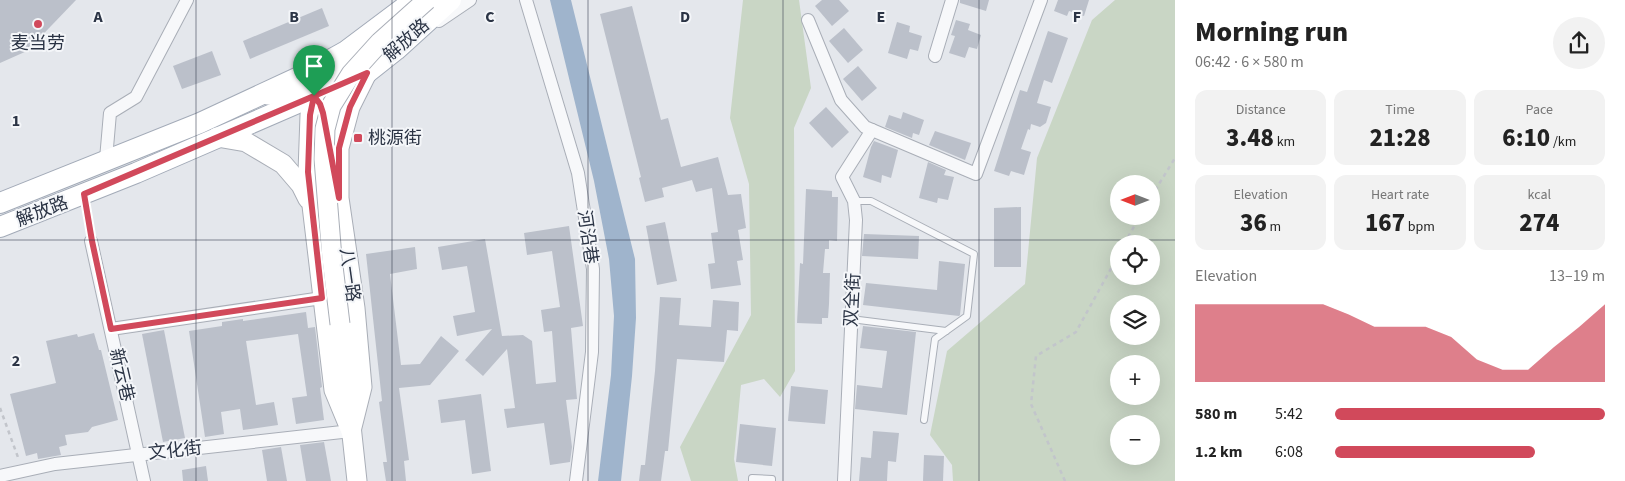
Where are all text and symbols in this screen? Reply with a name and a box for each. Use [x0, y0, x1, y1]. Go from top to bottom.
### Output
text: A [92, 6, 103, 28]
text: B [289, 6, 299, 28]
text: C [485, 6, 495, 28]
text: D [680, 6, 690, 28]
text: E [877, 6, 885, 28]
text: F [1073, 6, 1081, 28]
text: Morning run [1195, 12, 1348, 52]
street label: 解放路 [378, 13, 435, 68]
button: share [1553, 17, 1605, 69]
marker: 麦当劳 [32, 18, 44, 30]
place label: 麦当劳 [11, 31, 65, 56]
pin [293, 45, 335, 96]
text: 06:42 · 6 × 580 m [1195, 51, 1304, 73]
icon: arrive [300, 52, 328, 80]
text: Distance [1236, 100, 1286, 120]
text: Time [1385, 100, 1415, 120]
text: Pace [1526, 100, 1553, 120]
text: 1 [12, 110, 20, 132]
text: 3.48 [1226, 120, 1274, 156]
text: 21:28 [1369, 120, 1431, 156]
text: 6:10 [1502, 120, 1550, 156]
place label: 桃源街 [368, 126, 422, 151]
marker: 桃源街 [352, 132, 364, 144]
text: km [1274, 132, 1295, 152]
text: /km [1550, 132, 1576, 152]
north arrow [1110, 175, 1160, 225]
map controls [1110, 175, 1160, 465]
text: Elevation [1233, 185, 1288, 205]
text: Heart rate [1371, 185, 1429, 205]
text: kcal [1528, 185, 1551, 205]
street label: 解放路 [12, 190, 72, 233]
text: 36 [1240, 205, 1267, 241]
text: 167 [1365, 205, 1405, 241]
text: 274 [1519, 205, 1559, 241]
street label: 河沿巷 [571, 209, 604, 266]
text: m [1267, 217, 1281, 237]
text: bpm [1405, 217, 1435, 237]
button: locate [1110, 235, 1160, 285]
street label: 八一路 [333, 247, 366, 304]
text: Elevation [1195, 265, 1257, 287]
text: 13–19 m [1549, 265, 1605, 287]
street label: 双全街 [839, 272, 866, 328]
button: layers [1110, 295, 1160, 345]
street label: 新云巷 [103, 346, 140, 404]
text: 2 [12, 350, 20, 372]
button: + [1110, 355, 1160, 405]
text: 580 m [1195, 403, 1237, 425]
text: 5:42 [1275, 403, 1303, 425]
button: − [1110, 415, 1160, 465]
street label: 文化街 [147, 435, 203, 466]
text: 1.2 km [1195, 441, 1242, 463]
text: 6:08 [1275, 441, 1303, 463]

